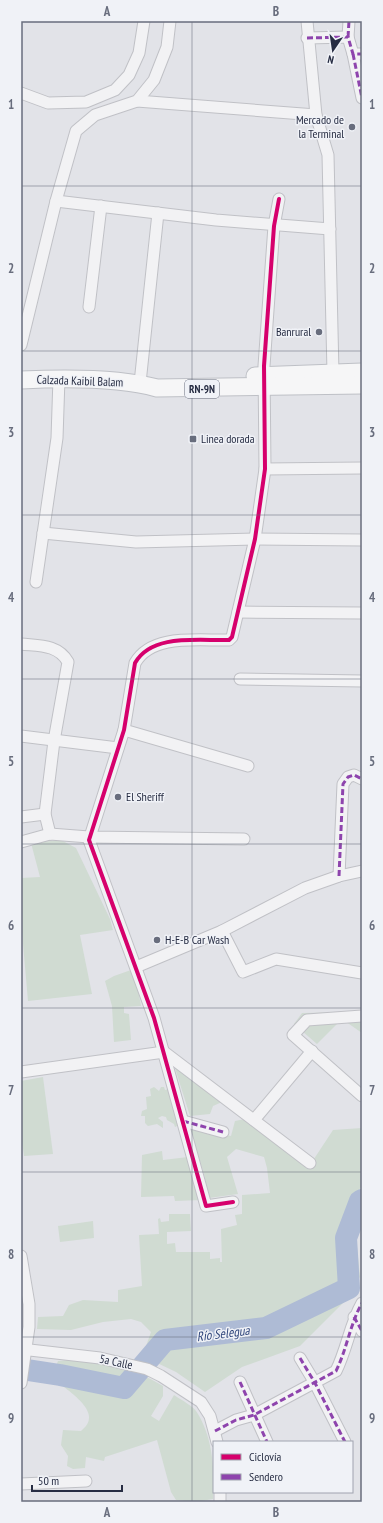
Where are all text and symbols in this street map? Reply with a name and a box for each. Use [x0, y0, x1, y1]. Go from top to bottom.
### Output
text: A [103, 3, 111, 20]
text: B [273, 3, 279, 20]
north arrow [313, 30, 353, 70]
text: N [326, 52, 335, 67]
text: 1 [8, 96, 14, 113]
text: 1 [369, 96, 375, 113]
place label: Mercado de la Terminal [296, 112, 344, 141]
marker: Mercado de la Terminal [347, 122, 357, 132]
text: 2 [8, 260, 14, 277]
text: 2 [369, 260, 375, 277]
place label: Banrural [276, 324, 311, 339]
marker: Banrural [314, 327, 324, 337]
street label: Calzada Kaibil Balam [36, 371, 124, 390]
road number: RN-9N [185, 380, 219, 398]
text: 3 [8, 424, 14, 441]
text: 3 [369, 424, 375, 441]
place label: Linea dorada [201, 431, 255, 446]
marker: Linea dorada [188, 434, 198, 444]
text: 4 [8, 589, 15, 606]
text: 4 [369, 589, 376, 606]
text: 5 [8, 753, 14, 770]
text: 5 [369, 753, 375, 770]
place label: El Sheriff [126, 789, 165, 804]
marker: El Sheriff [113, 792, 123, 802]
text: 6 [8, 917, 14, 934]
text: 6 [369, 917, 375, 934]
place label: H-E-B Car Wash [165, 932, 229, 947]
marker: H-E-B Car Wash [152, 935, 162, 945]
text: 7 [8, 1082, 14, 1099]
text: 7 [369, 1082, 375, 1099]
text: 8 [8, 1246, 14, 1263]
text: 8 [369, 1246, 375, 1263]
water label: Río Selegua [196, 1322, 251, 1345]
street label: 5a Calle [98, 1351, 134, 1372]
text: 9 [8, 1410, 14, 1427]
text: 9 [369, 1410, 375, 1427]
legend [213, 1441, 353, 1493]
text: Ciclovía [249, 1449, 281, 1464]
scale bar [32, 1467, 122, 1493]
text: Sendero [249, 1469, 283, 1484]
text: 50 m [38, 1473, 59, 1488]
text: A [103, 1504, 111, 1521]
text: B [273, 1504, 279, 1521]

